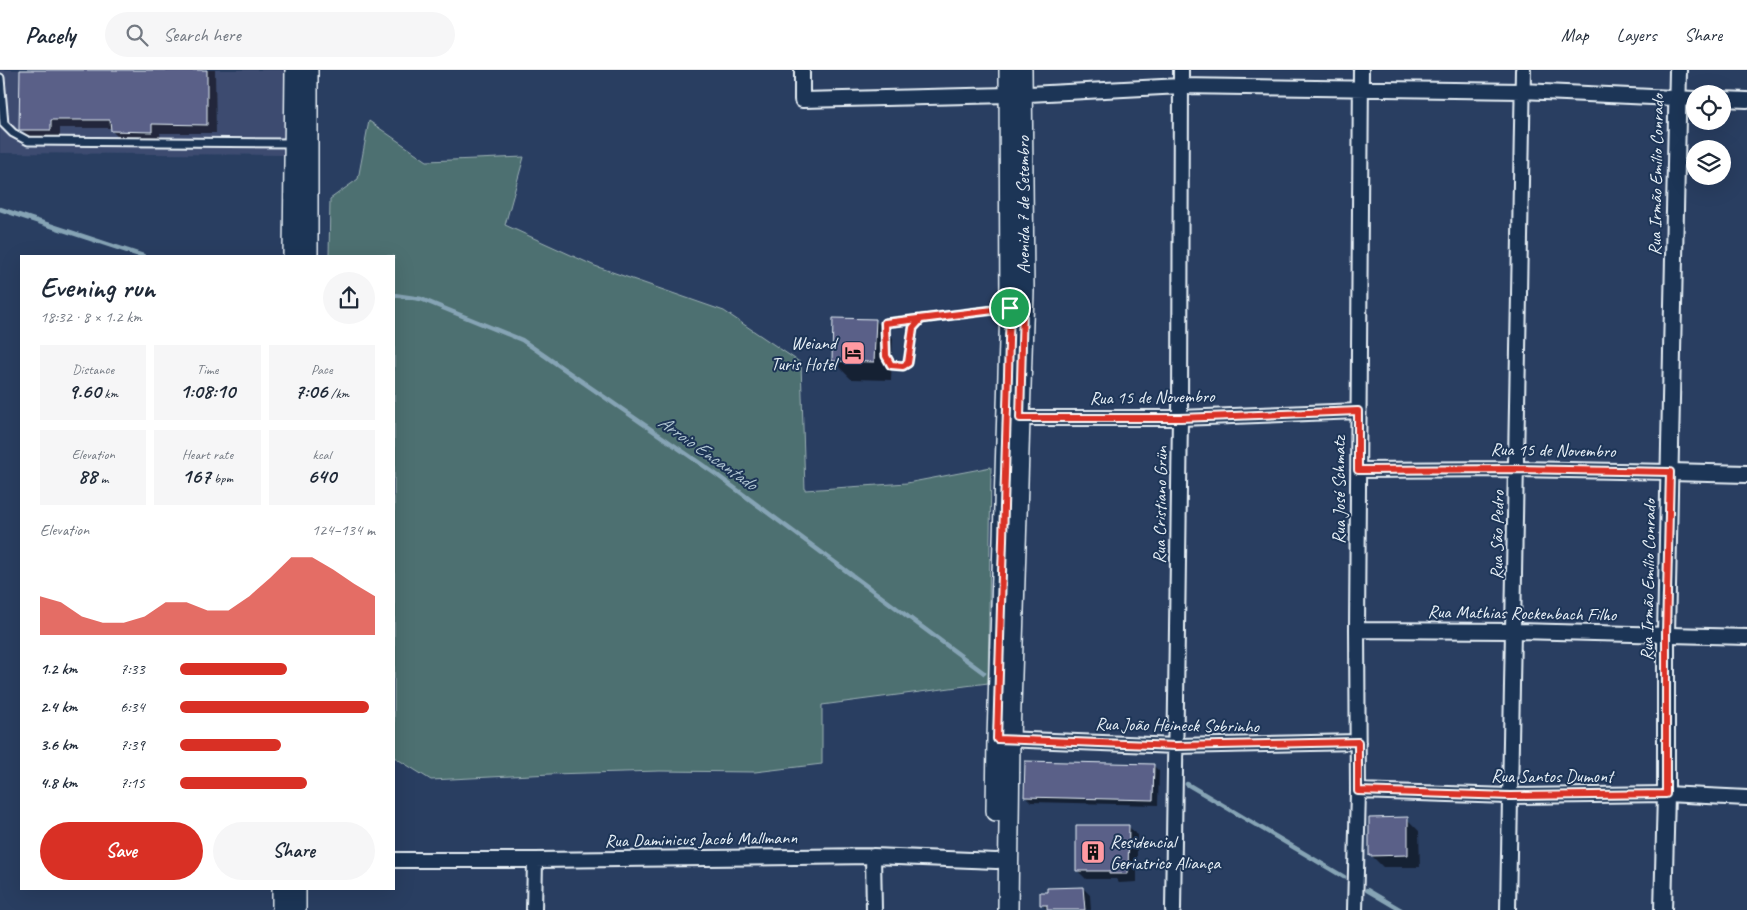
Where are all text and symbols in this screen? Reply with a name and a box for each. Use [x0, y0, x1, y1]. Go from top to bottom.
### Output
search box [105, 12, 455, 57]
text: Pacely [25, 20, 75, 50]
icon: search [123, 21, 151, 49]
text: Search here [163, 23, 241, 47]
text: Map [1561, 24, 1589, 46]
text: Layers [1617, 24, 1656, 46]
text: Share [1684, 24, 1722, 46]
map controls [1686, 85, 1731, 185]
button: locate [1686, 85, 1731, 130]
street label: Rua Irmão Emílio Conrado [1644, 93, 1668, 256]
street label: Avenida 7 de Setembro [1012, 134, 1034, 274]
button: layers [1686, 140, 1731, 185]
text: Evening run [40, 270, 155, 305]
button: share [323, 272, 375, 324]
pin [989, 287, 1031, 329]
icon: arrive [996, 294, 1024, 322]
text: 18:32 · 8 × 1.2 km [40, 307, 142, 327]
place label: Weiand Turis Hotel [771, 332, 839, 375]
hotel icon: Weiand Turis Hotel [840, 340, 866, 366]
text: Distance [72, 361, 114, 378]
text: Time [197, 361, 218, 378]
text: Pace [311, 361, 333, 378]
text: 9.60 [68, 378, 101, 404]
text: 1:08:10 [180, 378, 235, 404]
text: 7:06 [295, 378, 327, 404]
text: km [101, 385, 118, 402]
text: /km [327, 385, 349, 402]
street label: Rua 15 de Novembro [1089, 385, 1216, 409]
water label: Arroio Encantado [653, 410, 763, 497]
street label: Rua José Schmatz [1328, 434, 1350, 544]
street label: Rua 15 de Novembro [1490, 438, 1617, 462]
street label: Rua Cristiano Grün [1148, 445, 1172, 564]
text: Elevation [72, 446, 115, 463]
text: Heart rate [182, 446, 233, 463]
text: kcal [313, 446, 331, 463]
text: 88 [78, 463, 97, 489]
text: 167 [182, 463, 211, 489]
text: 640 [307, 463, 336, 489]
text: m [97, 470, 108, 487]
text: bpm [211, 470, 233, 487]
street label: Rua São Pedro [1485, 489, 1509, 580]
street label: Rua Irmão Emílio Conrado [1636, 498, 1660, 661]
text: Elevation [40, 520, 89, 540]
text: 124–134 m [312, 520, 375, 540]
street label: Rua Mathias Rockenbach Filho [1427, 600, 1618, 626]
text: 1.2 km [40, 659, 77, 679]
text: 7:33 [120, 659, 145, 679]
text: 2.4 km [40, 697, 77, 717]
text: 6:34 [120, 697, 145, 717]
street label: Rua João Heineck Sobrinho [1095, 713, 1261, 737]
text: 3.6 km [40, 735, 78, 755]
text: 7:39 [120, 735, 145, 755]
street label: Rua Santos Dumont [1491, 765, 1616, 787]
text: 4.8 km [40, 773, 77, 793]
text: 7:15 [120, 773, 145, 793]
button: Save [40, 822, 203, 880]
button: Share [213, 822, 375, 880]
street label: Rua Daminicus Jacob Mallmann [605, 826, 798, 852]
place label: Residencial Geriatrico Aliança [1110, 831, 1222, 874]
building icon: Residencial Geriatrico Aliança [1080, 839, 1106, 865]

